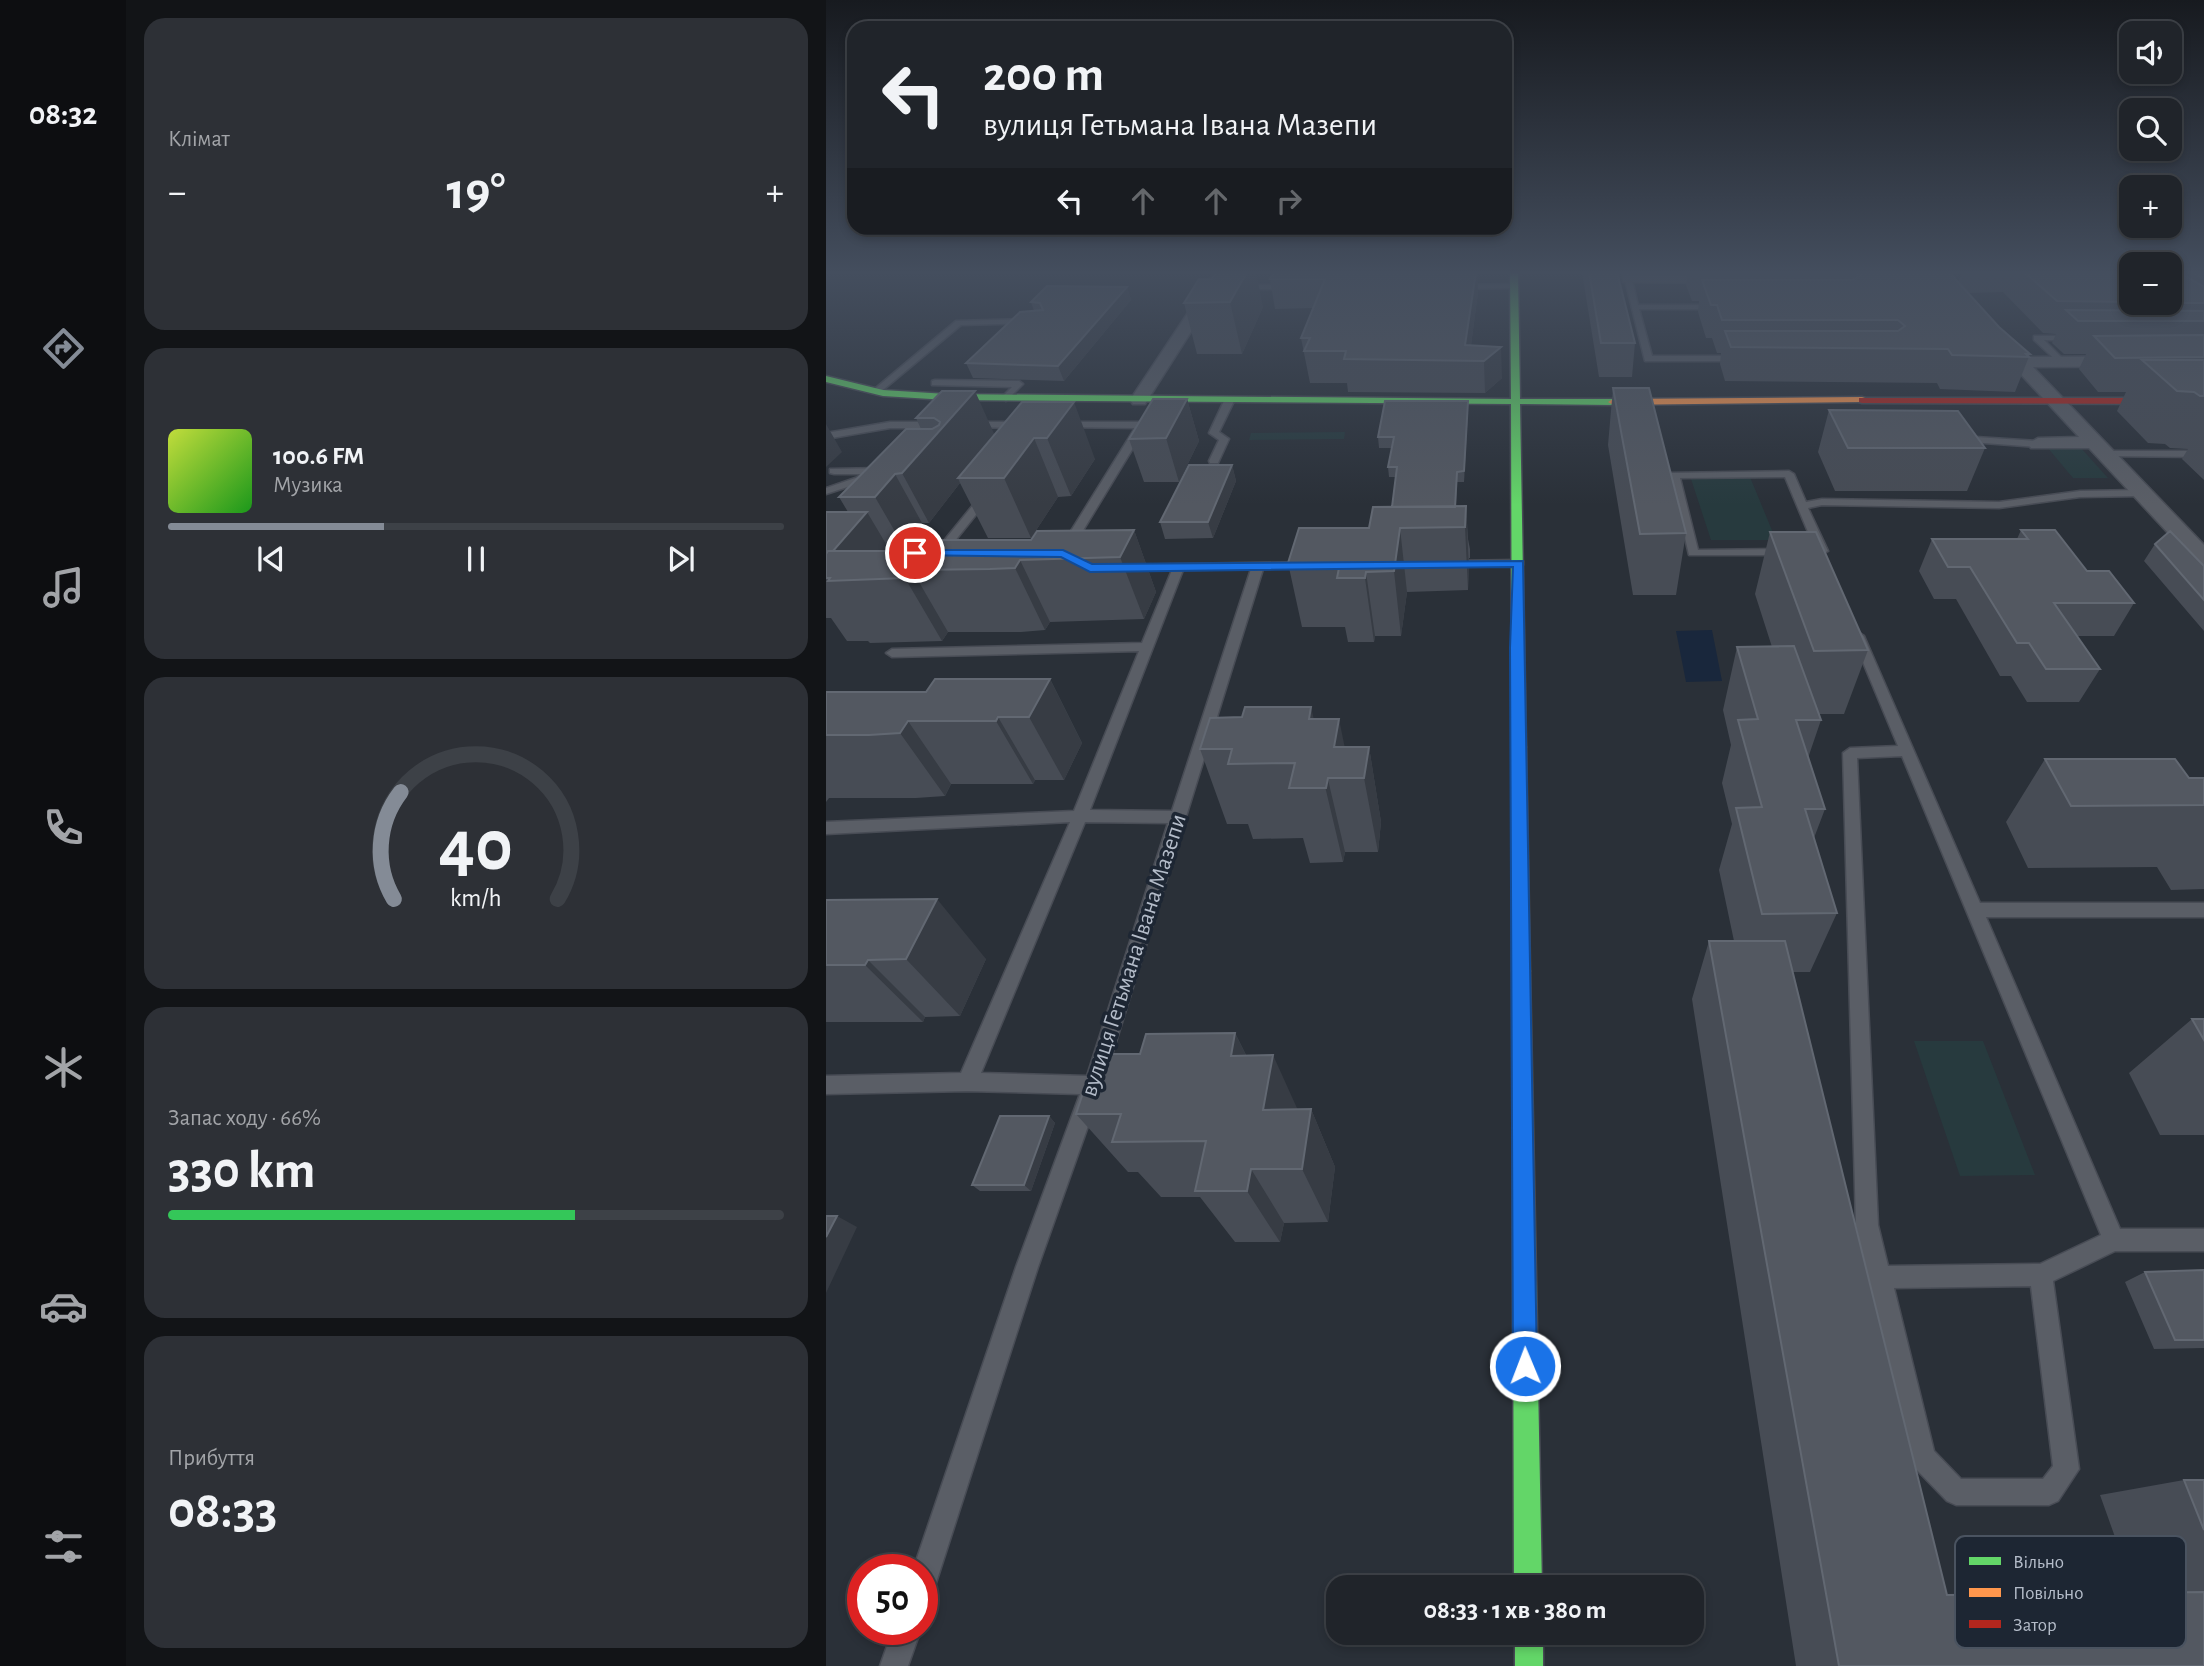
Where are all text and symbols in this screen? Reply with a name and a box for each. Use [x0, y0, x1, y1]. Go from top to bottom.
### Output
map controls [2119, 21, 2182, 315]
button: sound [2119, 21, 2182, 84]
icon: left [868, 49, 959, 140]
text: 200 m [983, 51, 1104, 100]
text: 08:32 [29, 98, 97, 130]
button: search [2119, 98, 2182, 161]
text: вулиця Гетьмана Івана Мазепи [983, 109, 1377, 141]
text: Клімат [168, 128, 230, 151]
text: 19° [446, 166, 506, 218]
text: − [168, 174, 186, 212]
text: + [766, 174, 784, 212]
button: + [2119, 175, 2182, 238]
icon: left [1051, 182, 1089, 220]
icon: ahead [1124, 182, 1162, 220]
icon: ahead [1197, 182, 1235, 220]
icon: right [1270, 182, 1308, 220]
button: − [2119, 252, 2182, 315]
icon: directions [39, 324, 88, 373]
text: 100.6 FM [273, 443, 364, 469]
text: Музика [273, 474, 343, 497]
pin [885, 523, 945, 583]
icon: arrive [896, 534, 934, 572]
icon: previous [252, 540, 290, 578]
icon: pause [457, 540, 495, 578]
icon: next [662, 540, 700, 578]
icon: music [39, 563, 88, 612]
icon: phone [39, 803, 88, 852]
text: 40 [439, 811, 513, 884]
street label: вулиця Гетьмана Івана Мазепи [1077, 811, 1191, 1100]
text: km/h [450, 886, 502, 911]
icon: climate [39, 1043, 88, 1092]
text: Запас ходу · 66% [168, 1107, 321, 1130]
text: 330 km [168, 1145, 315, 1197]
icon: car [39, 1282, 88, 1331]
position arrow [1488, 1329, 1562, 1403]
text: Прибуття [168, 1447, 255, 1470]
text: 08:33 [168, 1485, 277, 1537]
icon: filters [39, 1522, 88, 1571]
legend [1955, 1536, 2186, 1648]
text: Вільно [2013, 1553, 2064, 1572]
speed limit sign: 50 [847, 1554, 938, 1645]
text: Повільно [2013, 1584, 2083, 1603]
text: 08:33 · 1 хв · 380 m [1424, 1597, 1606, 1623]
text: Затор [2013, 1616, 2057, 1635]

